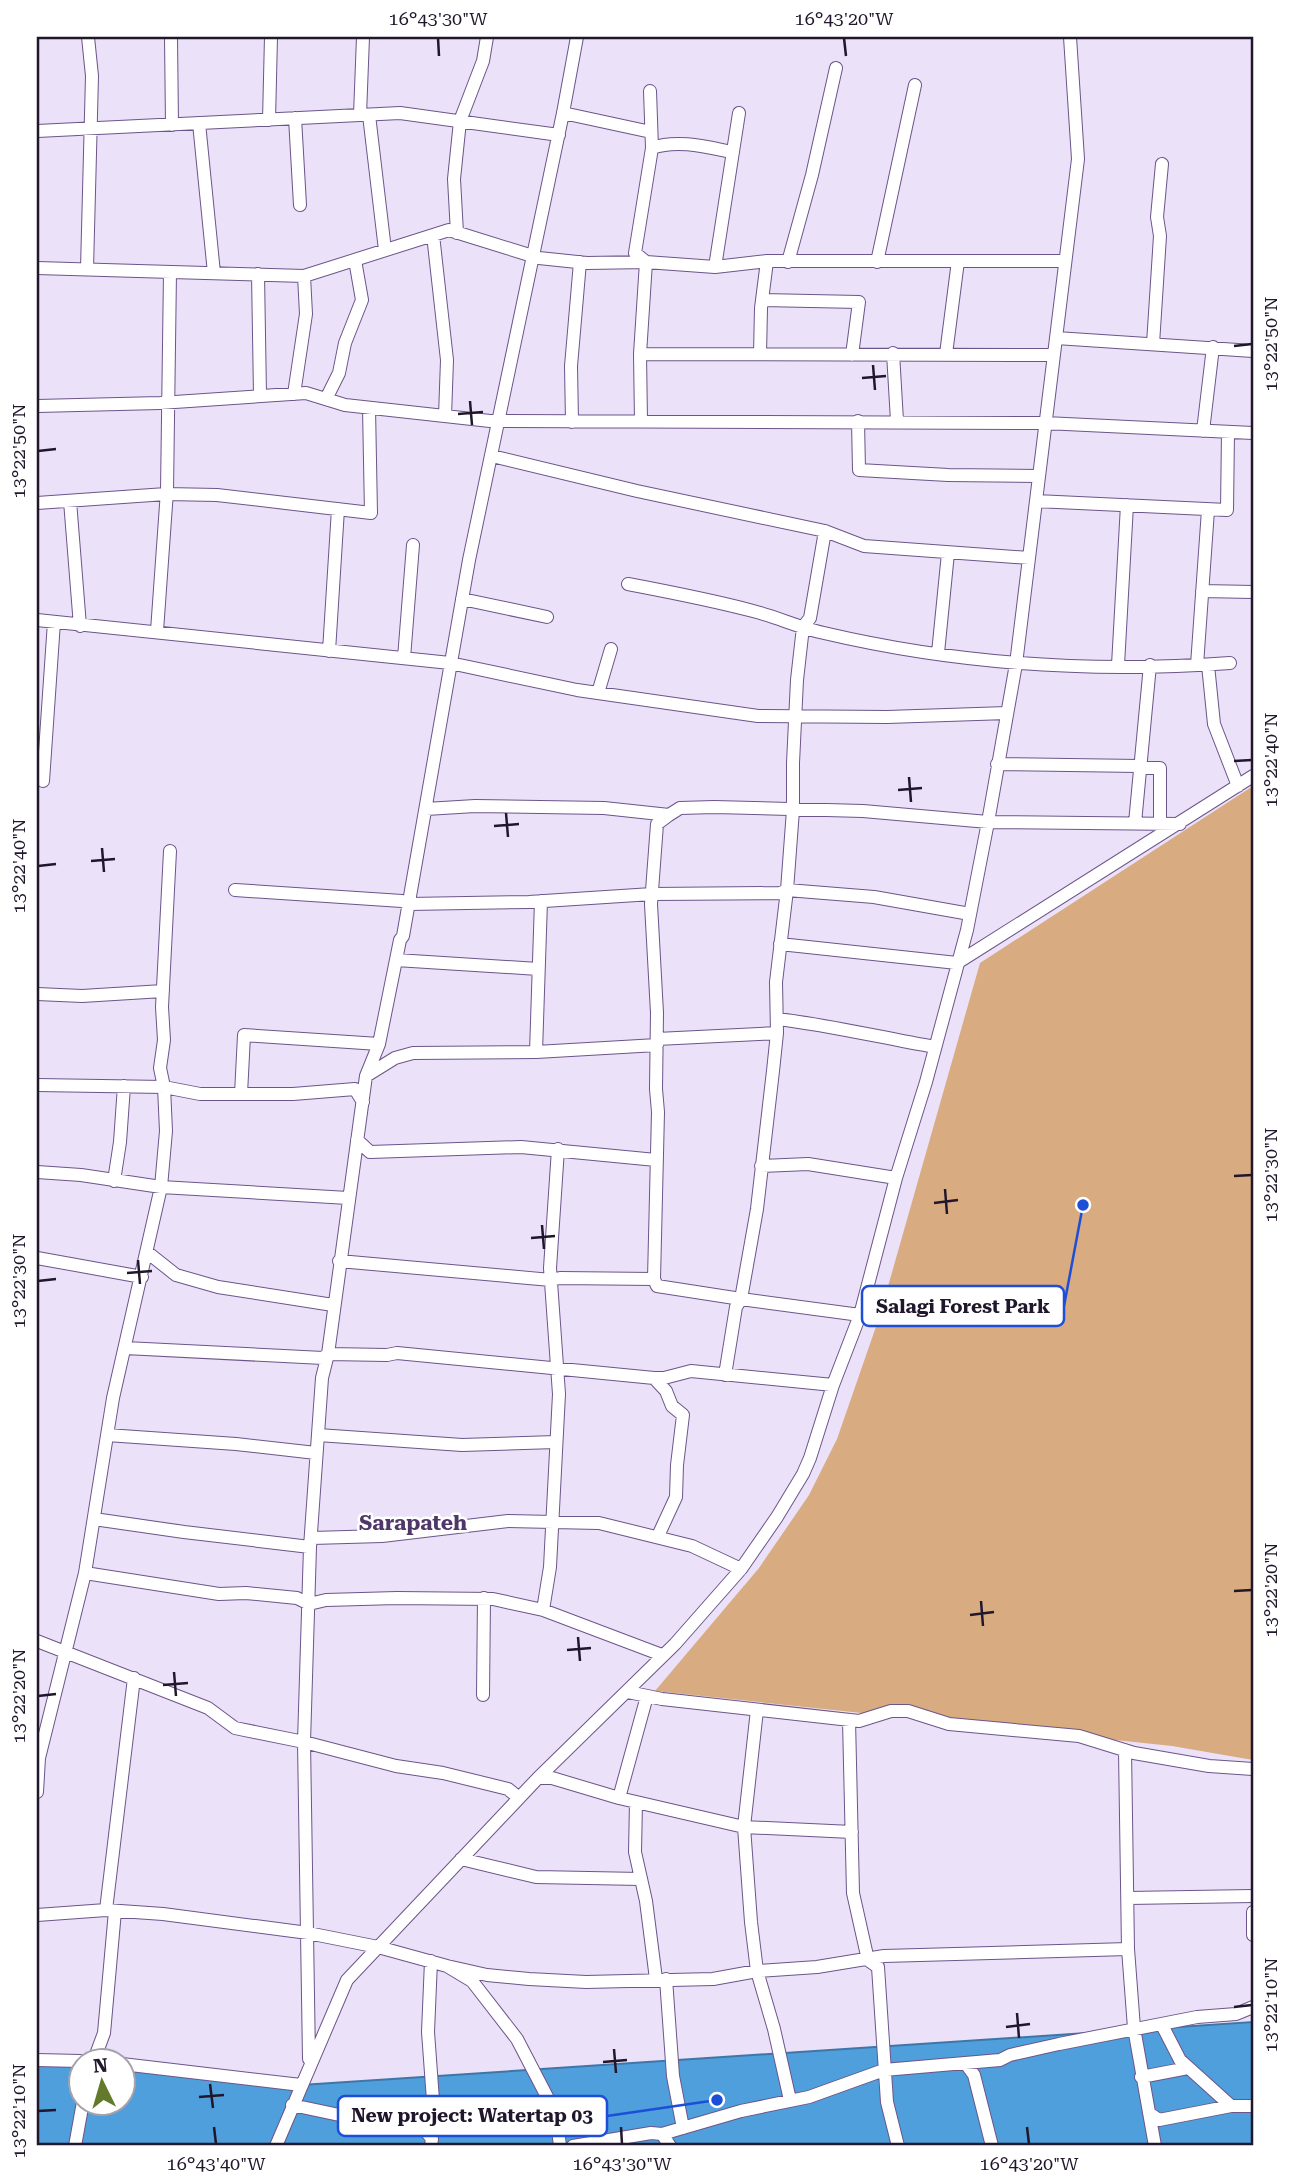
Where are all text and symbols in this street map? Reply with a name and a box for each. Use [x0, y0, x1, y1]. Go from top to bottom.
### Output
text: 16°43'30"W [389, 8, 488, 29]
text: 16°43'20"W [795, 8, 894, 29]
text: 13°22'50"N [1260, 297, 1281, 391]
text: 13°22'50"N [8, 404, 29, 498]
text: 13°22'40"N [1260, 713, 1281, 807]
text: 13°22'40"N [8, 819, 29, 913]
text: 13°22'30"N [1260, 1128, 1281, 1222]
text: 13°22'30"N [8, 1234, 29, 1328]
callout: Salagi Forest Park [862, 1286, 1064, 1326]
text: Salagi Forest Park [876, 1295, 1050, 1318]
district label: Sarapateh [359, 1511, 467, 1535]
text: 13°22'20"N [1260, 1543, 1281, 1637]
text: 13°22'20"N [8, 1649, 29, 1743]
text: 13°22'10"N [1260, 1958, 1281, 2052]
north arrow [66, 2046, 136, 2116]
text: N [92, 2053, 109, 2078]
text: 13°22'10"N [8, 2064, 29, 2158]
callout: New project: Watertap 03 [338, 2096, 607, 2136]
text: New project: Watertap 03 [351, 2104, 593, 2127]
text: 16°43'40"W [167, 2153, 266, 2174]
text: 16°43'30"W [573, 2153, 672, 2174]
text: 16°43'20"W [980, 2153, 1079, 2174]

